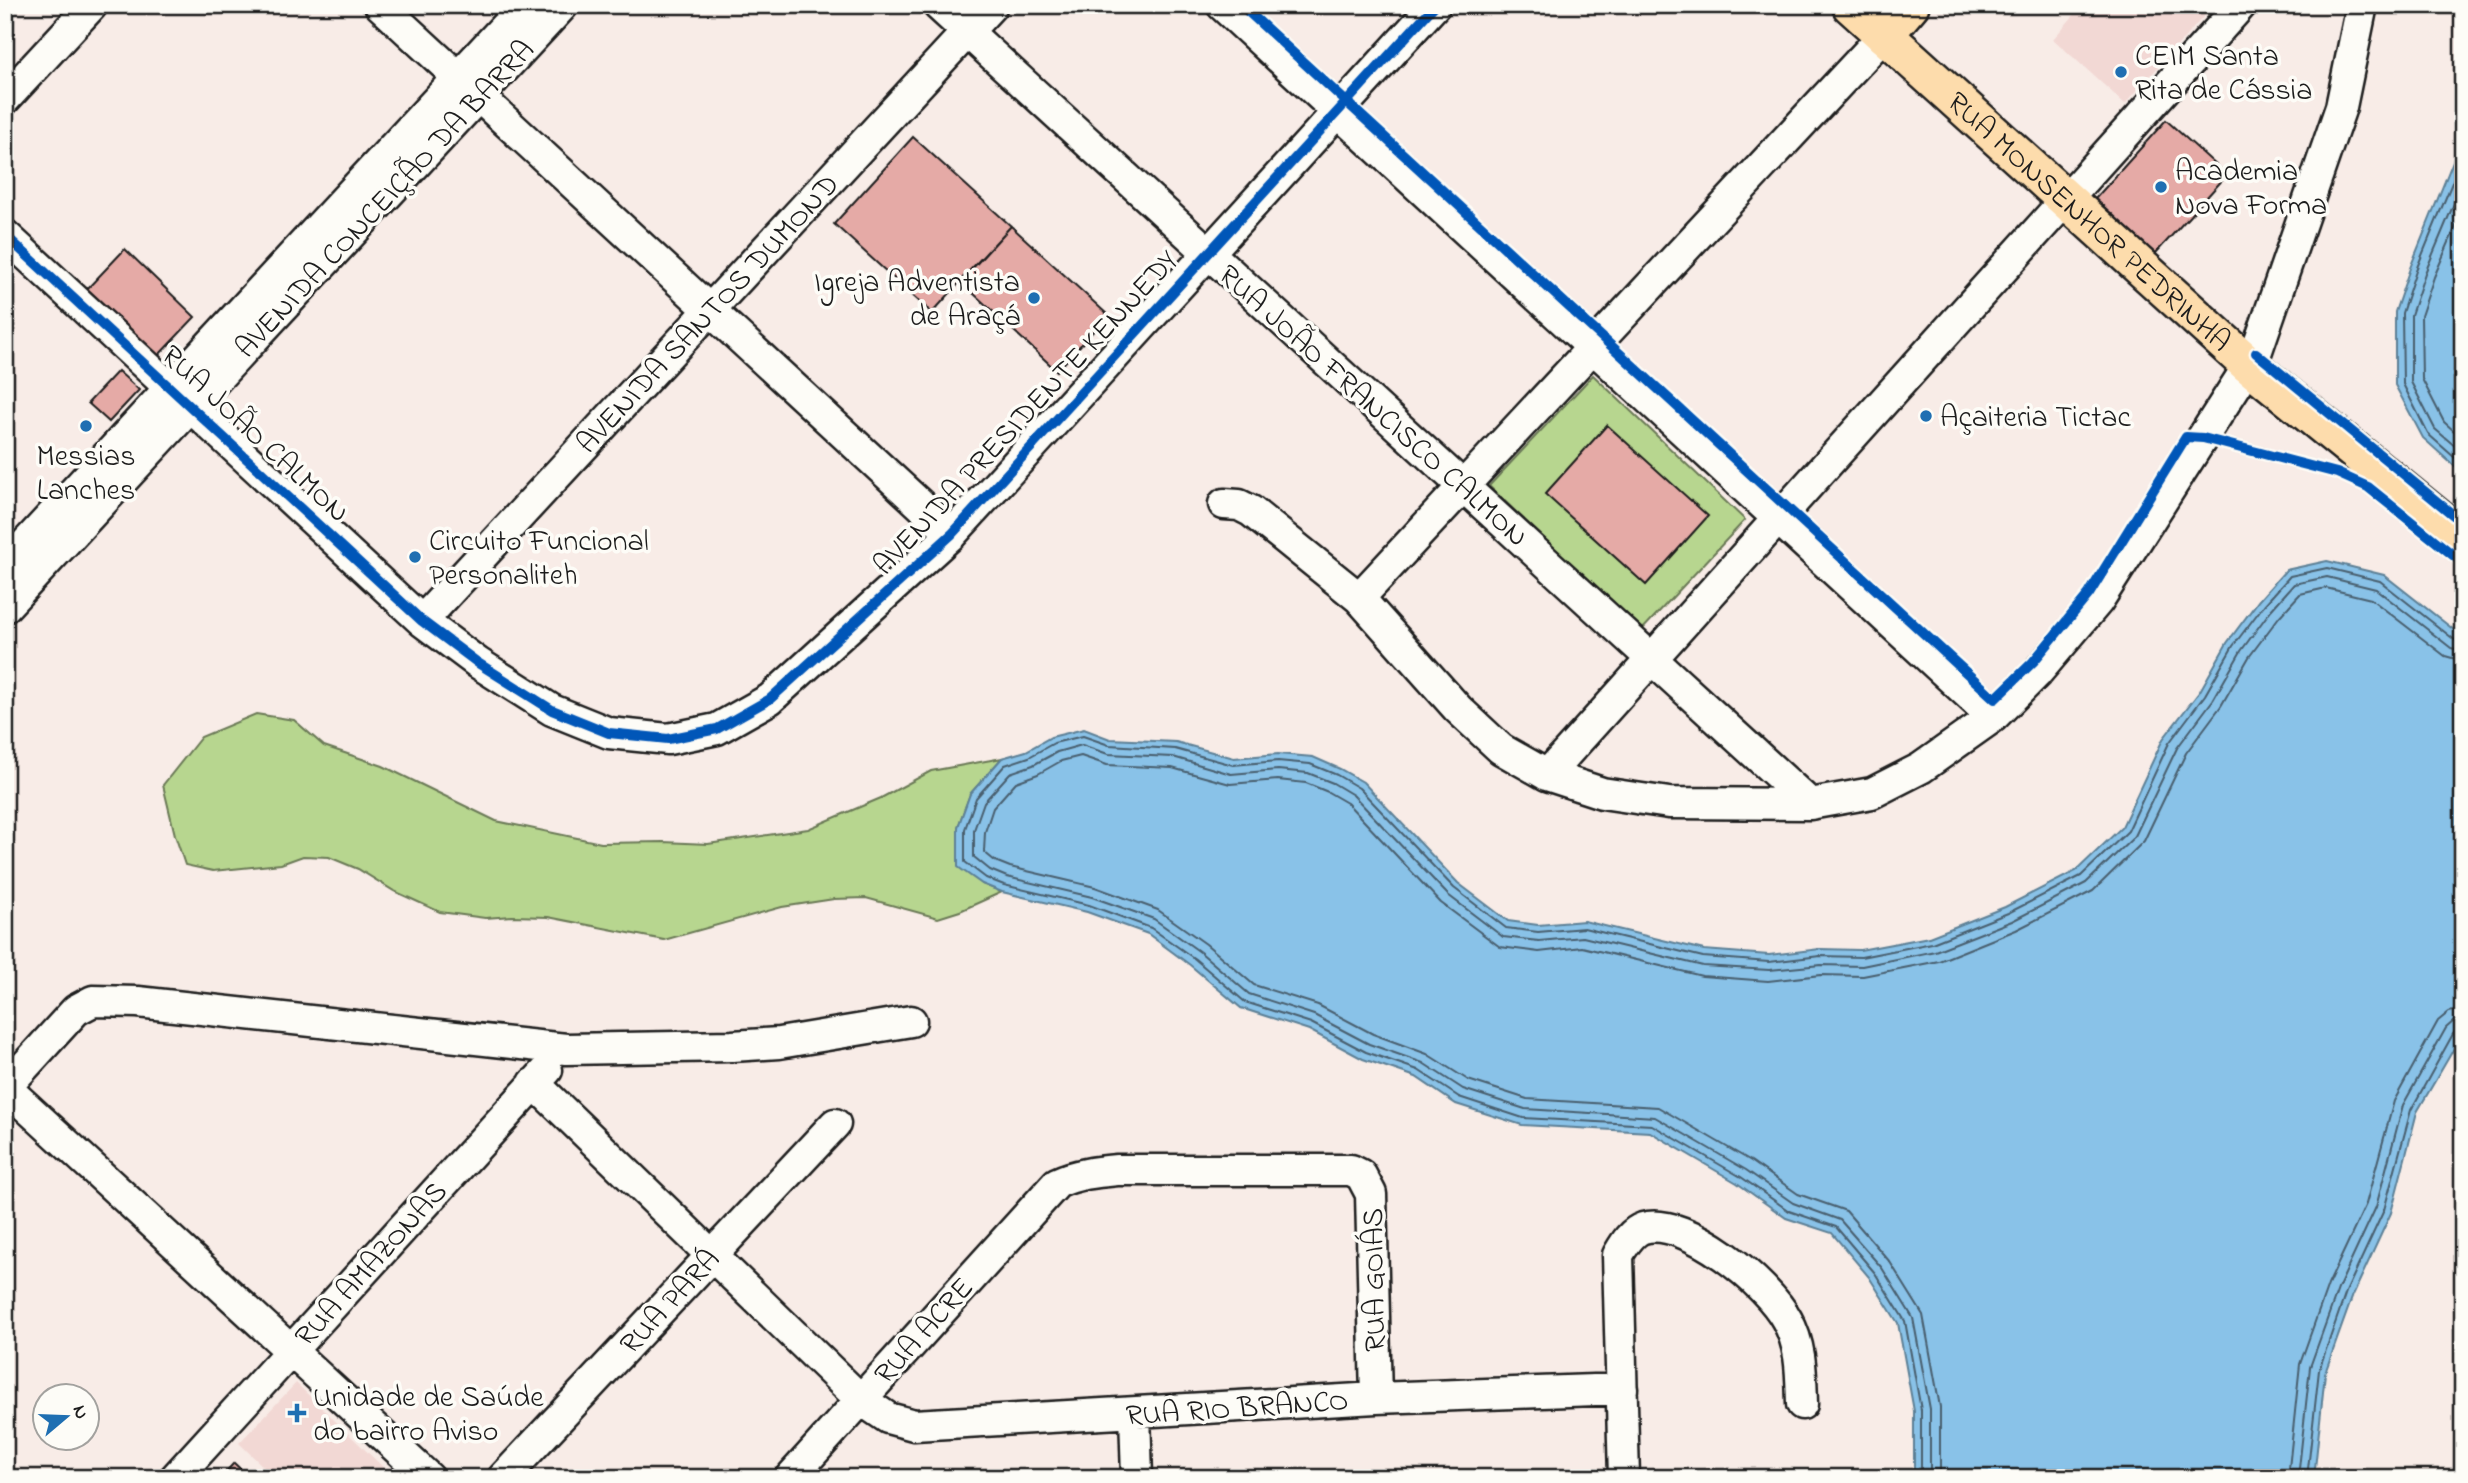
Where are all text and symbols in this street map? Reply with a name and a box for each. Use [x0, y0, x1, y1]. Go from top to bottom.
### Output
street label: AVENIDA CONCEIÇÃO DA BARRA [226, 31, 546, 369]
place label: CEIM Santa Rita de Cássia [2135, 36, 2312, 114]
marker: CEIM Santa Rita de Cássia [2113, 64, 2129, 80]
street label: RUA MONSENHOR PEDRINHA [1936, 83, 2240, 364]
place label: Academia Nova Forma [2175, 151, 2327, 229]
street label: AVENIDA SANTOS DUMOND [567, 165, 851, 465]
marker: Academia Nova Forma [2153, 179, 2169, 195]
street label: AVENIDA PRESIDENTE KENNEDY [864, 241, 1190, 587]
street label: RUA JOÃO FRANCISCO CALMON [1207, 256, 1537, 559]
place label: Igreja Adventista de Araçá [814, 262, 1020, 340]
marker: Igreja Adventista de Araçá [1026, 290, 1042, 306]
street label: RUA JOÃO CALMON [150, 336, 358, 535]
place label: Açaiteria Tictac [1940, 397, 2132, 441]
marker: Açaiteria Tictac [1918, 408, 1934, 424]
marker: Messias Lanches [78, 418, 94, 434]
place label: Messias Lanches [36, 436, 136, 514]
place label: Circuito Funcional Personaliteh [429, 521, 649, 599]
marker: Circuito Funcional Personaliteh [407, 549, 423, 565]
street label: RUA AMAZONAS [286, 1172, 459, 1358]
street label: RUA GOIÁS [1353, 1208, 1399, 1352]
street label: RUA PARÁ [611, 1240, 732, 1366]
street label: RUA ACRE [865, 1269, 985, 1395]
place label: Unidade de Saúde do bairro Aviso [313, 1377, 544, 1455]
street label: RUA RIO BRANCO [1124, 1380, 1350, 1440]
north arrow [32, 1382, 102, 1452]
text: N [65, 1402, 95, 1423]
marker: Unidade de Saúde do bairro Aviso [287, 1403, 307, 1423]

